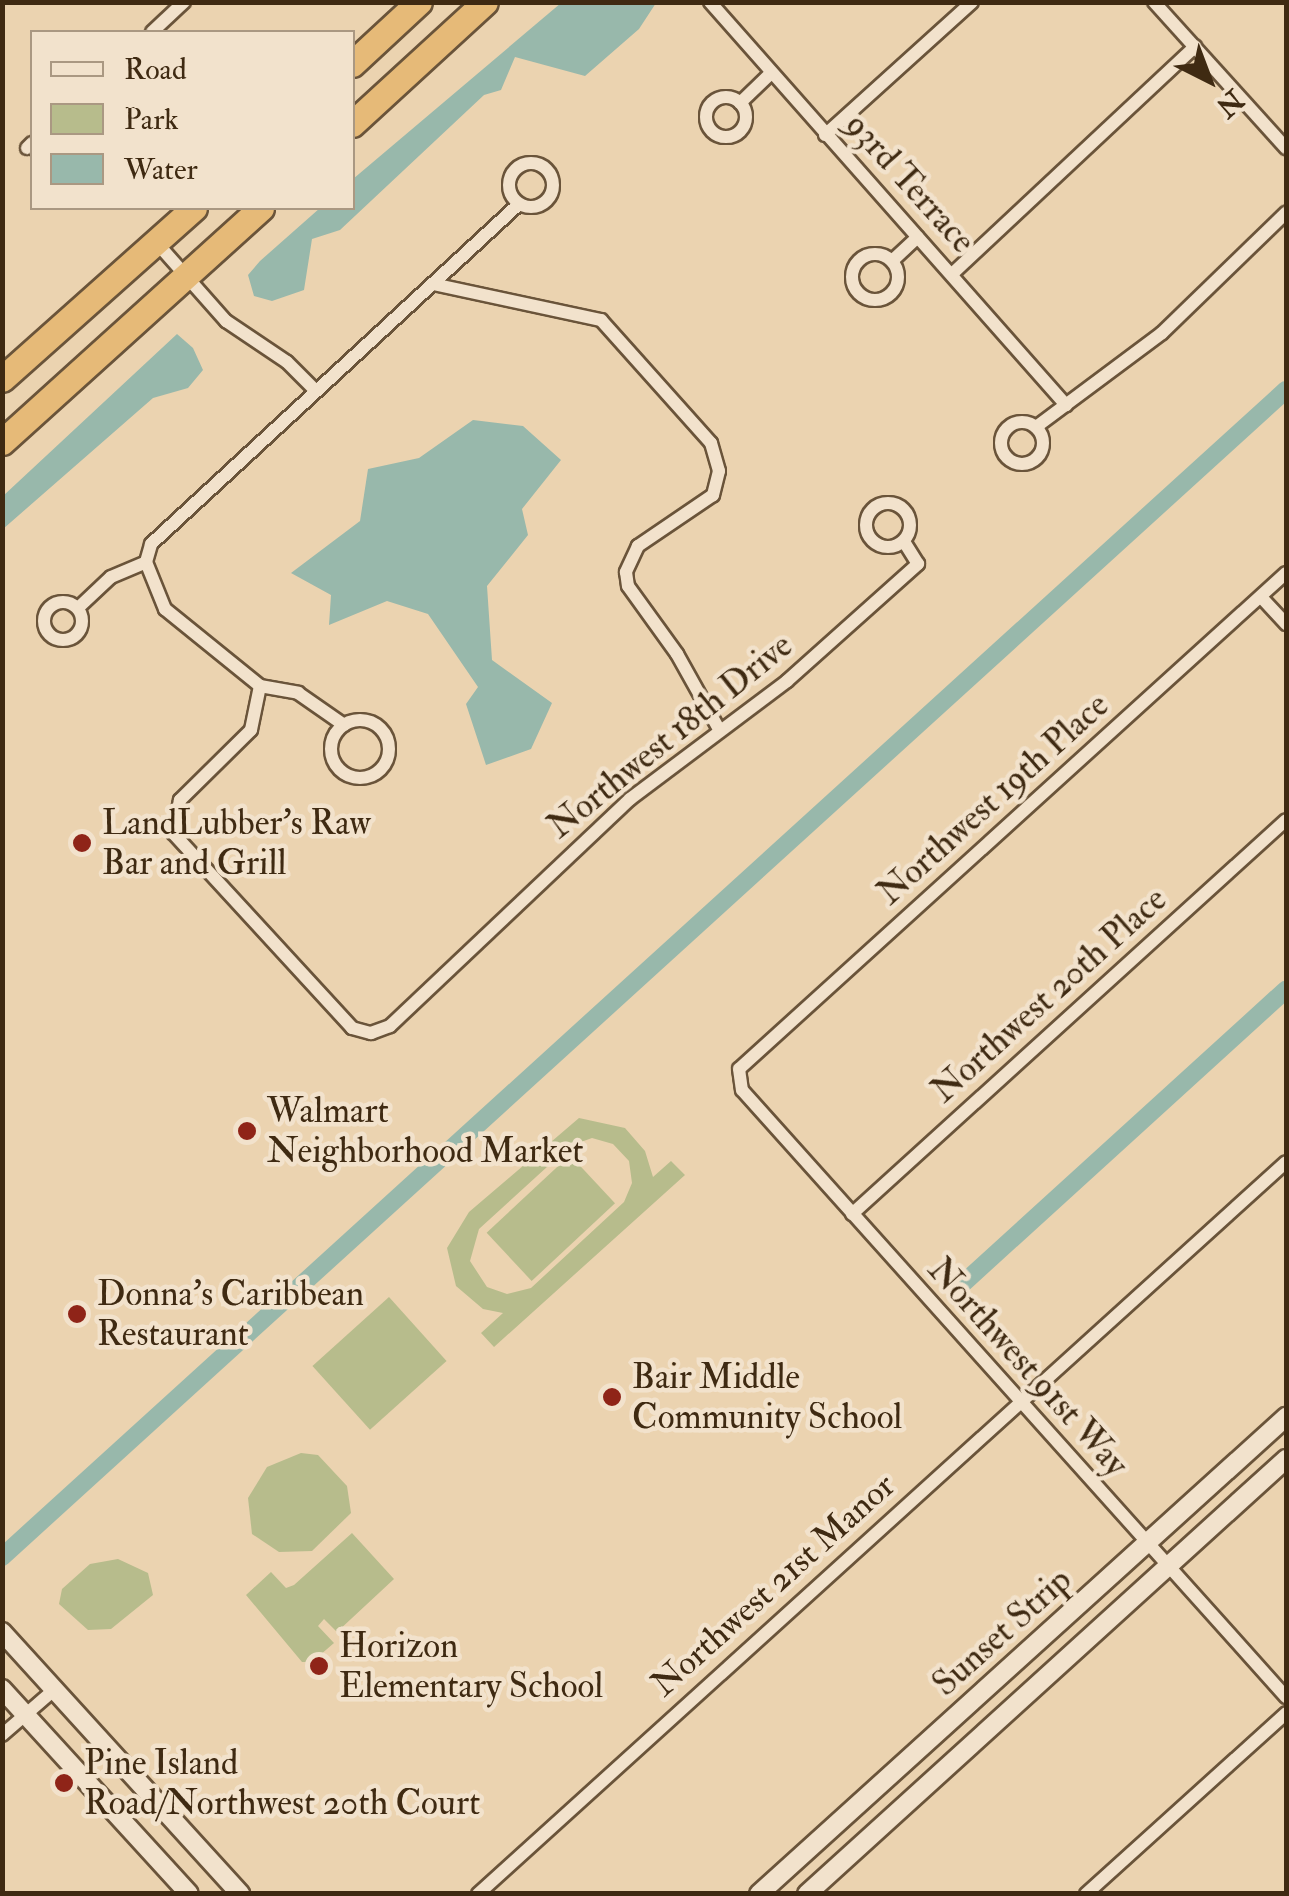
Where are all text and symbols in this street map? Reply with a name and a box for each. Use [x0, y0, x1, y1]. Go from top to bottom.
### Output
legend [30, 30, 355, 210]
north arrow [1159, 30, 1259, 130]
text: Road [124, 51, 187, 88]
text: N [1208, 81, 1250, 124]
text: Park [124, 101, 179, 138]
street label: 93rd Terrace [836, 104, 984, 262]
text: Water [124, 151, 198, 188]
street label: Northwest 18th Drive [539, 624, 801, 848]
street label: Northwest 19th Place [869, 684, 1117, 914]
place label: LandLubber's Raw Bar and Grill [102, 802, 371, 884]
marker: LandLubber's Raw Bar and Grill [71, 832, 93, 854]
street label: Northwest 20th Place [923, 878, 1175, 1112]
place label: Walmart Neighborhood Market [267, 1090, 584, 1172]
marker: Walmart Neighborhood Market [236, 1120, 258, 1142]
street label: Northwest 91st Way [919, 1249, 1137, 1485]
place label: Donna's Caribbean Restaurant [97, 1273, 364, 1355]
marker: Donna's Caribbean Restaurant [66, 1303, 88, 1325]
place label: Bair Middle Community School [632, 1356, 902, 1438]
marker: Bair Middle Community School [601, 1386, 623, 1408]
street label: Northwest 21st Manor [643, 1465, 903, 1705]
street label: Sunset Strip [924, 1559, 1080, 1705]
place label: Horizon Elementary School [339, 1625, 603, 1707]
marker: Horizon Elementary School [308, 1655, 330, 1677]
place label: Pine Island Road/Northwest 20th Court [84, 1742, 480, 1824]
marker: Pine Island Road/Northwest 20th Court [53, 1772, 75, 1794]

